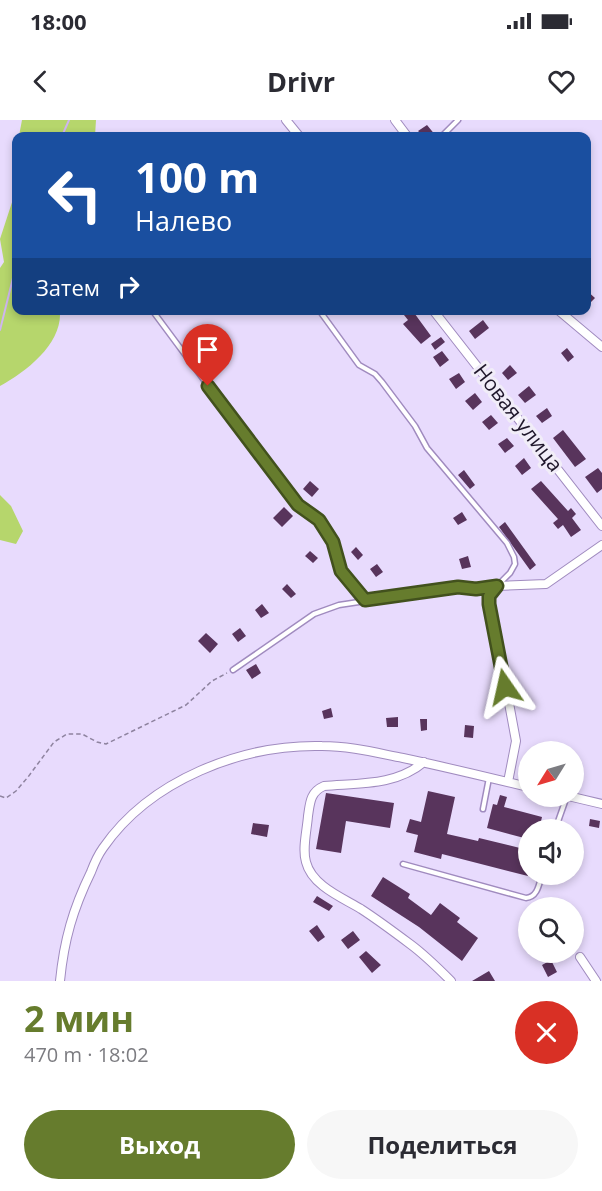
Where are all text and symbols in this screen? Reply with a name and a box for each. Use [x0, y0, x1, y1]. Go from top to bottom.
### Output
text: 18:00 [30, 6, 87, 36]
text: Drivr [267, 63, 335, 100]
icon: back [24, 65, 57, 98]
icon: heart [545, 65, 578, 98]
text: 100 m [135, 148, 259, 205]
icon: left [36, 156, 114, 234]
text: Налево [135, 202, 232, 239]
icon: right [112, 270, 145, 303]
text: Затем [36, 272, 100, 302]
pin [182, 324, 233, 386]
icon: arrive [191, 333, 224, 366]
street label: Новая улица [468, 358, 570, 477]
position arrow [473, 655, 537, 719]
north arrow [518, 741, 584, 807]
map controls [518, 741, 584, 963]
button: sound [518, 819, 584, 885]
button: search [518, 897, 584, 963]
text: 2 мин [24, 994, 134, 1043]
button: close [515, 1001, 578, 1064]
text: 470 m · 18:02 [24, 1041, 149, 1068]
button: Выход [24, 1110, 295, 1179]
button: Поделиться [307, 1110, 578, 1179]

